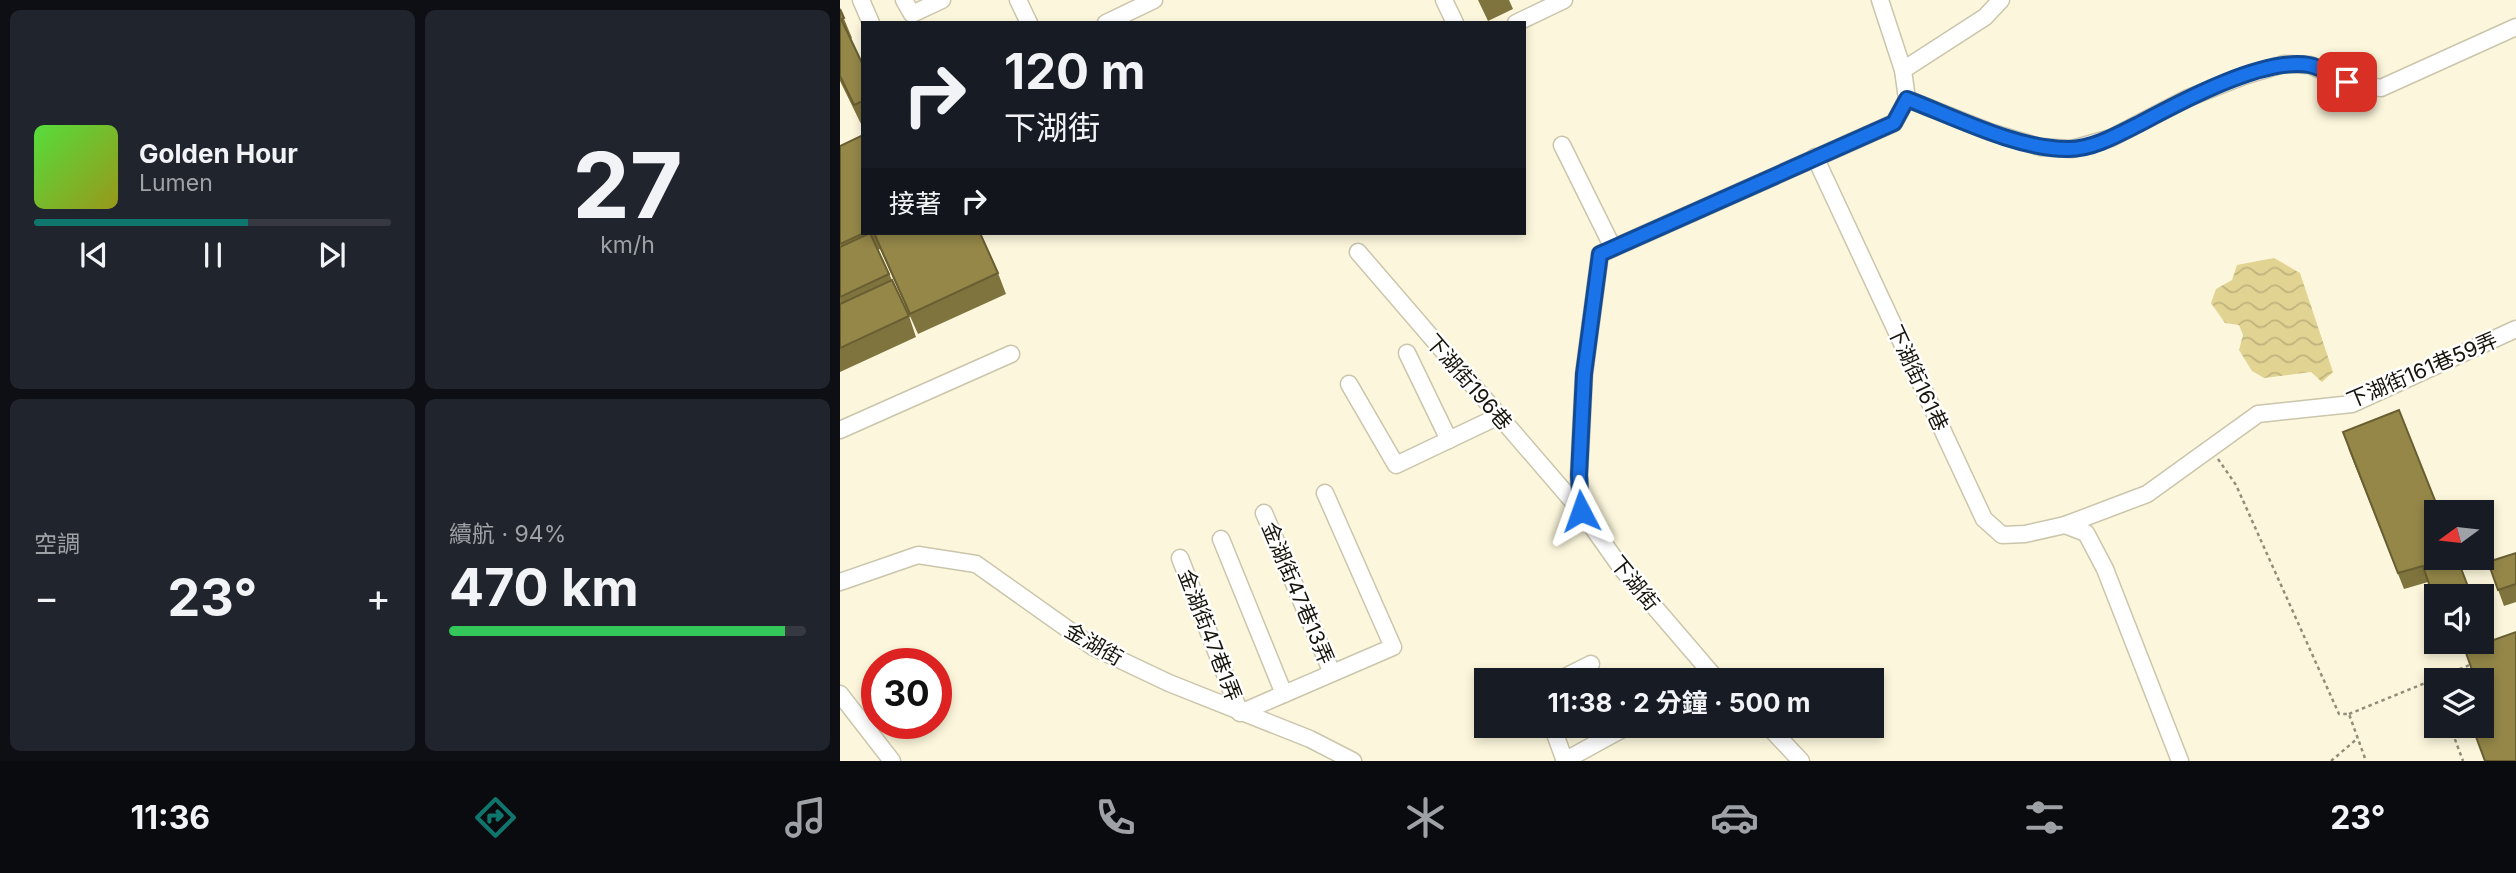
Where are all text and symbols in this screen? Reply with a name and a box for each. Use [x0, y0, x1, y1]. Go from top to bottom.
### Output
text: 120 m [1004, 42, 1145, 101]
icon: right [889, 49, 980, 140]
pin [2317, 52, 2377, 112]
icon: arrive [2328, 63, 2366, 101]
text: 下湖街 [1004, 108, 1100, 147]
text: 27 [572, 130, 683, 240]
text: Golden Hour [139, 138, 298, 169]
text: Lumen [139, 169, 213, 197]
icon: right [955, 182, 993, 220]
text: 接著 [889, 188, 941, 219]
text: km/h [600, 231, 655, 259]
icon: previous [75, 236, 113, 274]
icon: pause [194, 236, 232, 274]
icon: next [313, 236, 351, 274]
street label: 下湖街161巷 [1883, 321, 1953, 435]
street label: 下湖街161巷59弄 [2343, 327, 2501, 413]
street label: 下湖街196巷 [1421, 329, 1517, 435]
position arrow [1544, 474, 1618, 548]
north arrow [2424, 500, 2494, 570]
map controls [2424, 500, 2494, 738]
street label: 金湖街47巷13弄 [1257, 518, 1339, 668]
text: 續航 · 94% [449, 520, 566, 548]
text: 空調 [34, 530, 80, 558]
street label: 下湖街 [1605, 551, 1665, 615]
text: 470 km [449, 556, 639, 619]
text: 23° [168, 566, 257, 629]
street label: 金湖街47巷1弄 [1173, 566, 1247, 704]
text: − [34, 574, 59, 620]
text: + [366, 574, 391, 620]
button: sound [2424, 584, 2494, 654]
street label: 金湖街 [1060, 617, 1128, 671]
speed limit sign: 30 [861, 648, 952, 739]
button: layers [2424, 668, 2494, 738]
text: 11:38 · 2 分鐘 · 500 m [1548, 687, 1810, 718]
icon: directions [471, 793, 520, 842]
icon: music [781, 793, 830, 842]
icon: phone [1091, 793, 1140, 842]
icon: climate [1401, 793, 1450, 842]
icon: car [1710, 793, 1759, 842]
icon: filters [2020, 793, 2069, 842]
text: 11:36 [130, 798, 210, 837]
text: 23° [2330, 798, 2385, 837]

